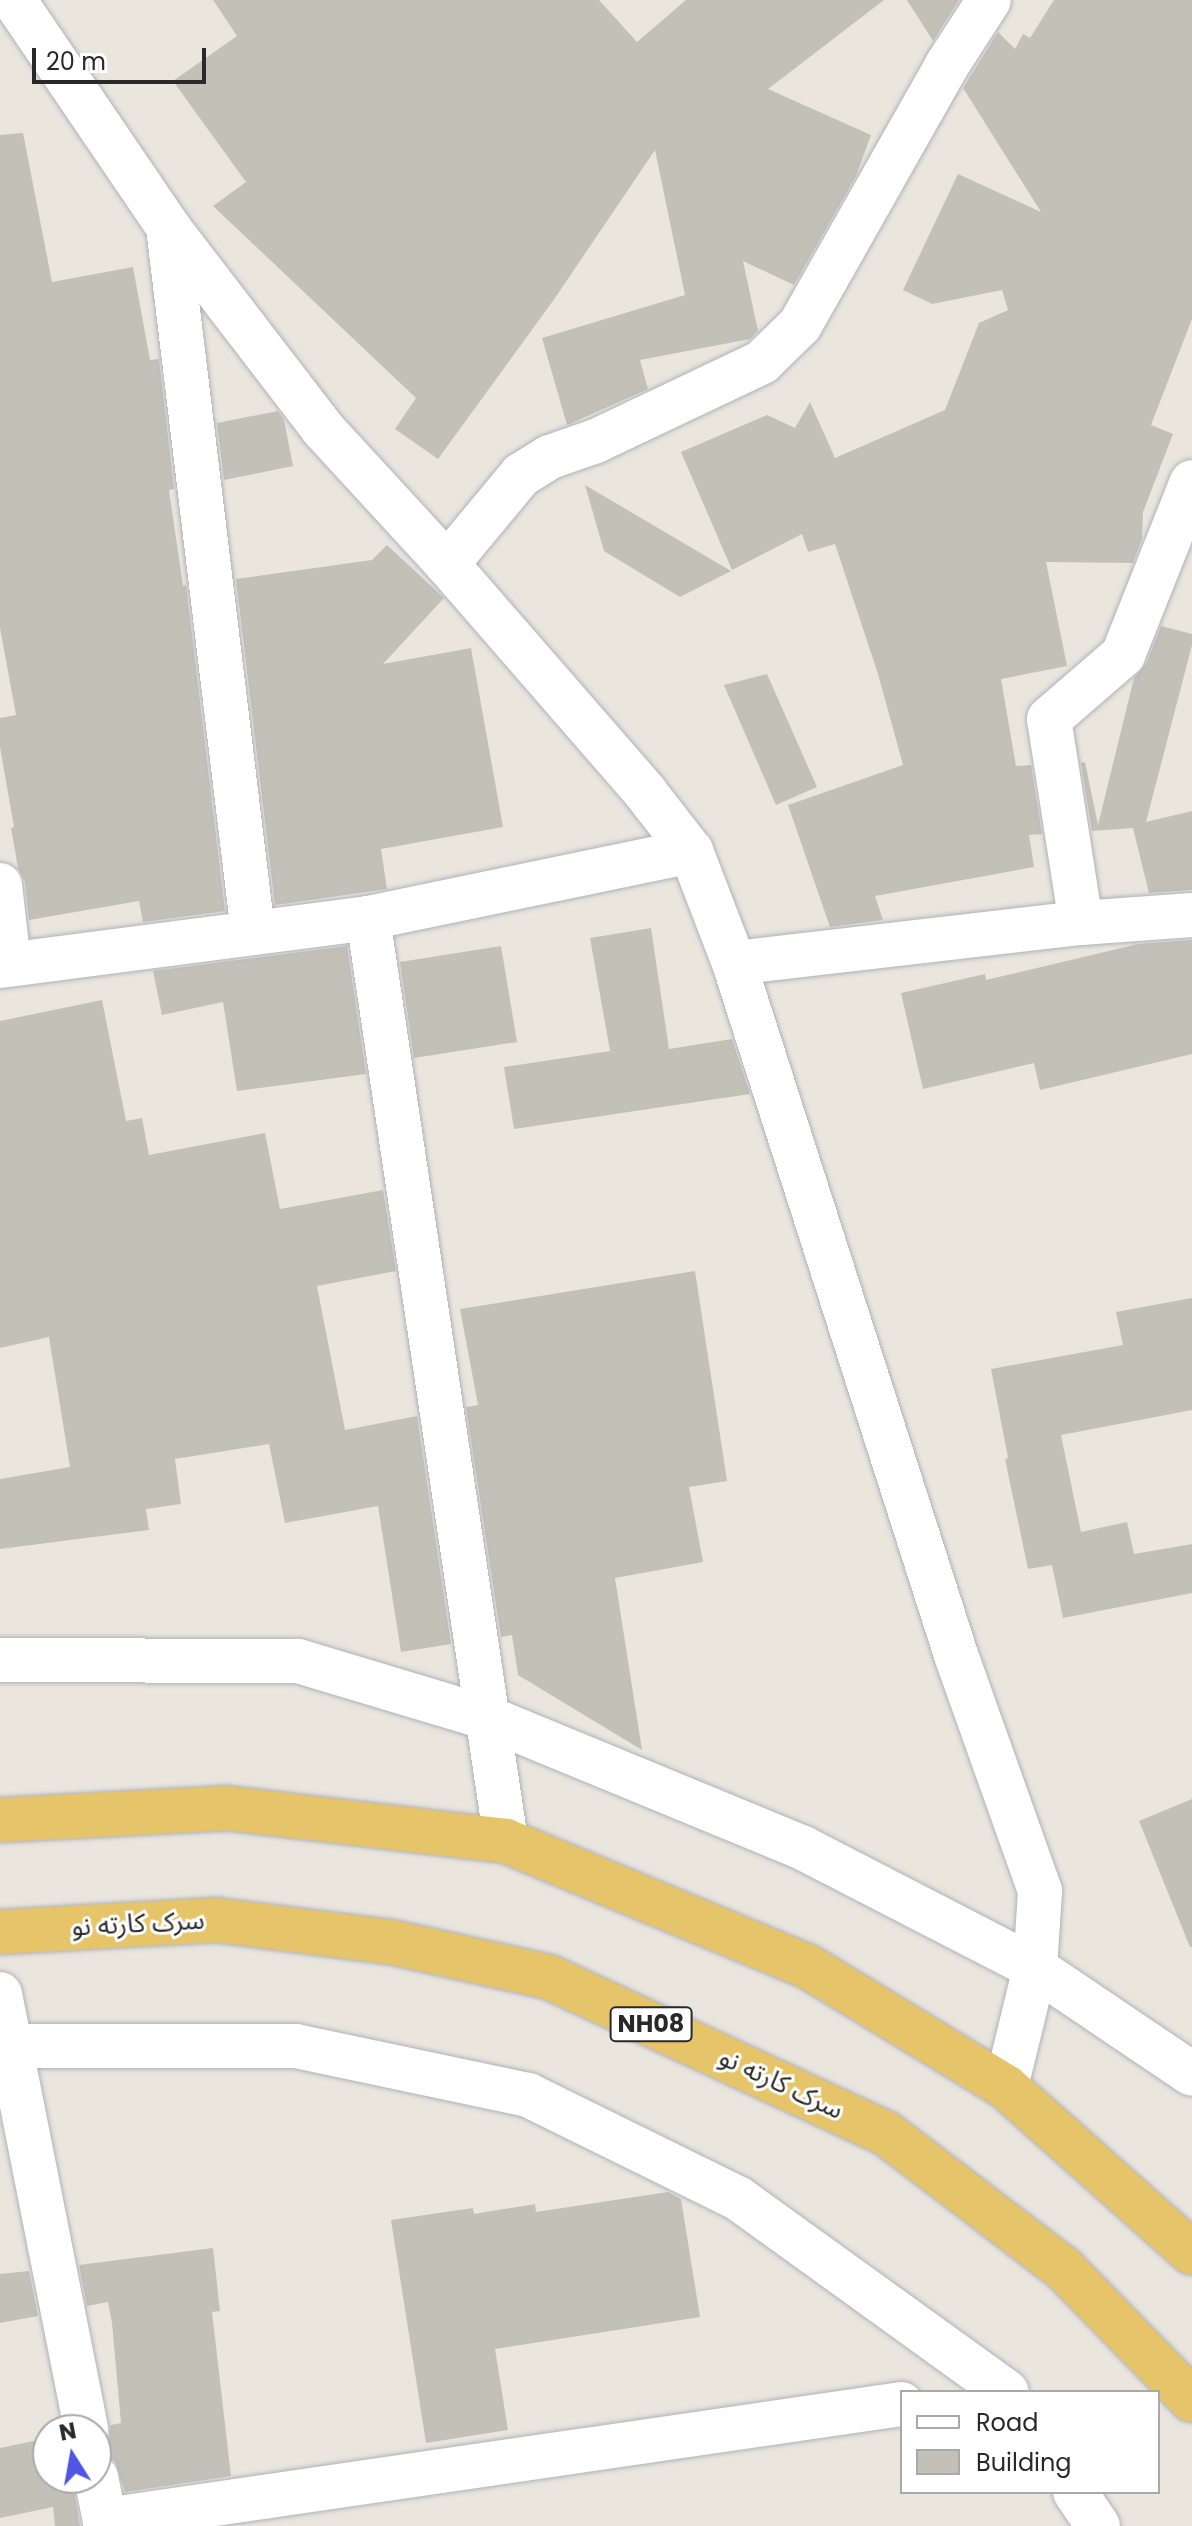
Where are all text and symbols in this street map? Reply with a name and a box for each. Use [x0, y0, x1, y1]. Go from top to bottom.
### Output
scale bar [36, 32, 210, 82]
text: 20 m [46, 45, 106, 78]
street label: سرک کارته نو [71, 1905, 205, 1943]
road number: NH08 [609, 2004, 693, 2044]
street label: سرک کارته نو [714, 2042, 848, 2126]
legend [900, 2390, 1160, 2494]
text: Road [976, 2406, 1038, 2439]
north arrow [32, 2414, 112, 2494]
text: N [57, 2415, 79, 2449]
text: Building [976, 2446, 1072, 2479]

